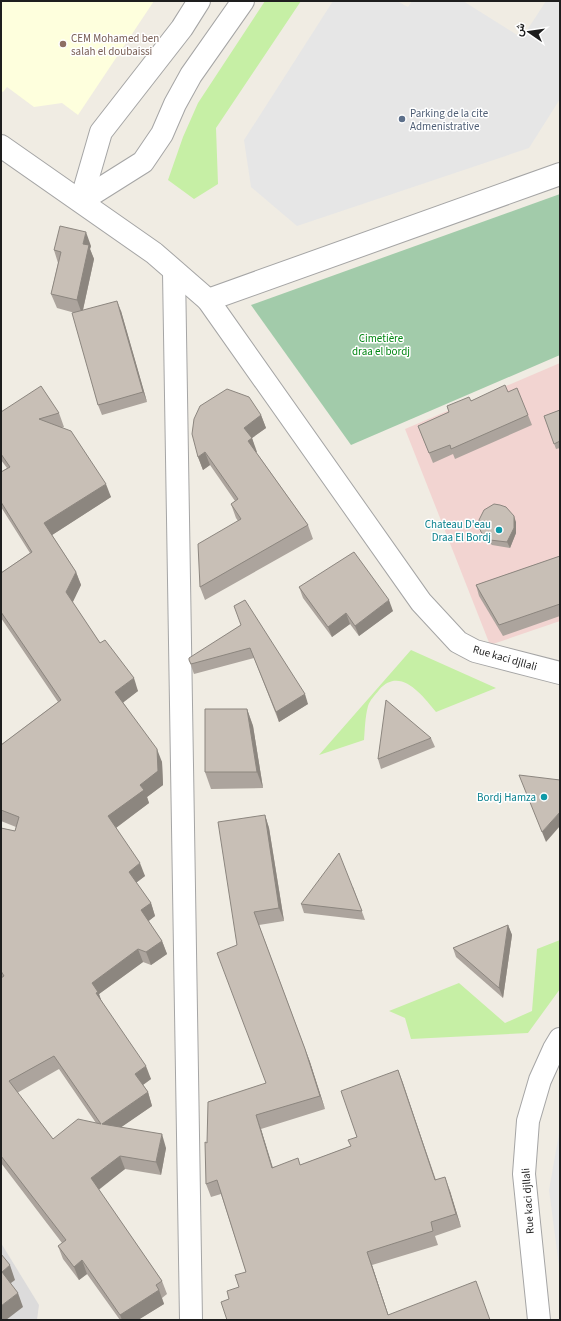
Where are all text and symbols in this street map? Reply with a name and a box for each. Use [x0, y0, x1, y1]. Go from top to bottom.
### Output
north arrow [509, 12, 549, 52]
text: ش [511, 22, 529, 38]
place label: CEM Mohamed ben salah el doubaissi [71, 31, 159, 59]
marker: CEM Mohamed ben salah el doubaissi [58, 39, 68, 49]
place label: Parking de la cite Admenistrative [410, 106, 489, 134]
marker: Parking de la cite Admenistrative [397, 114, 407, 124]
park label: Cimetière draa el bordj [352, 331, 410, 359]
place label: Chateau D'eau Draa El Bordj [425, 517, 491, 545]
marker: Chateau D'eau Draa El Bordj [494, 525, 504, 535]
street label: Rue kaci djllali [471, 642, 539, 674]
place label: Bordj Hamza [477, 790, 536, 805]
marker: Bordj Hamza [539, 792, 549, 802]
street label: Rue kaci djllali [518, 1167, 538, 1235]

